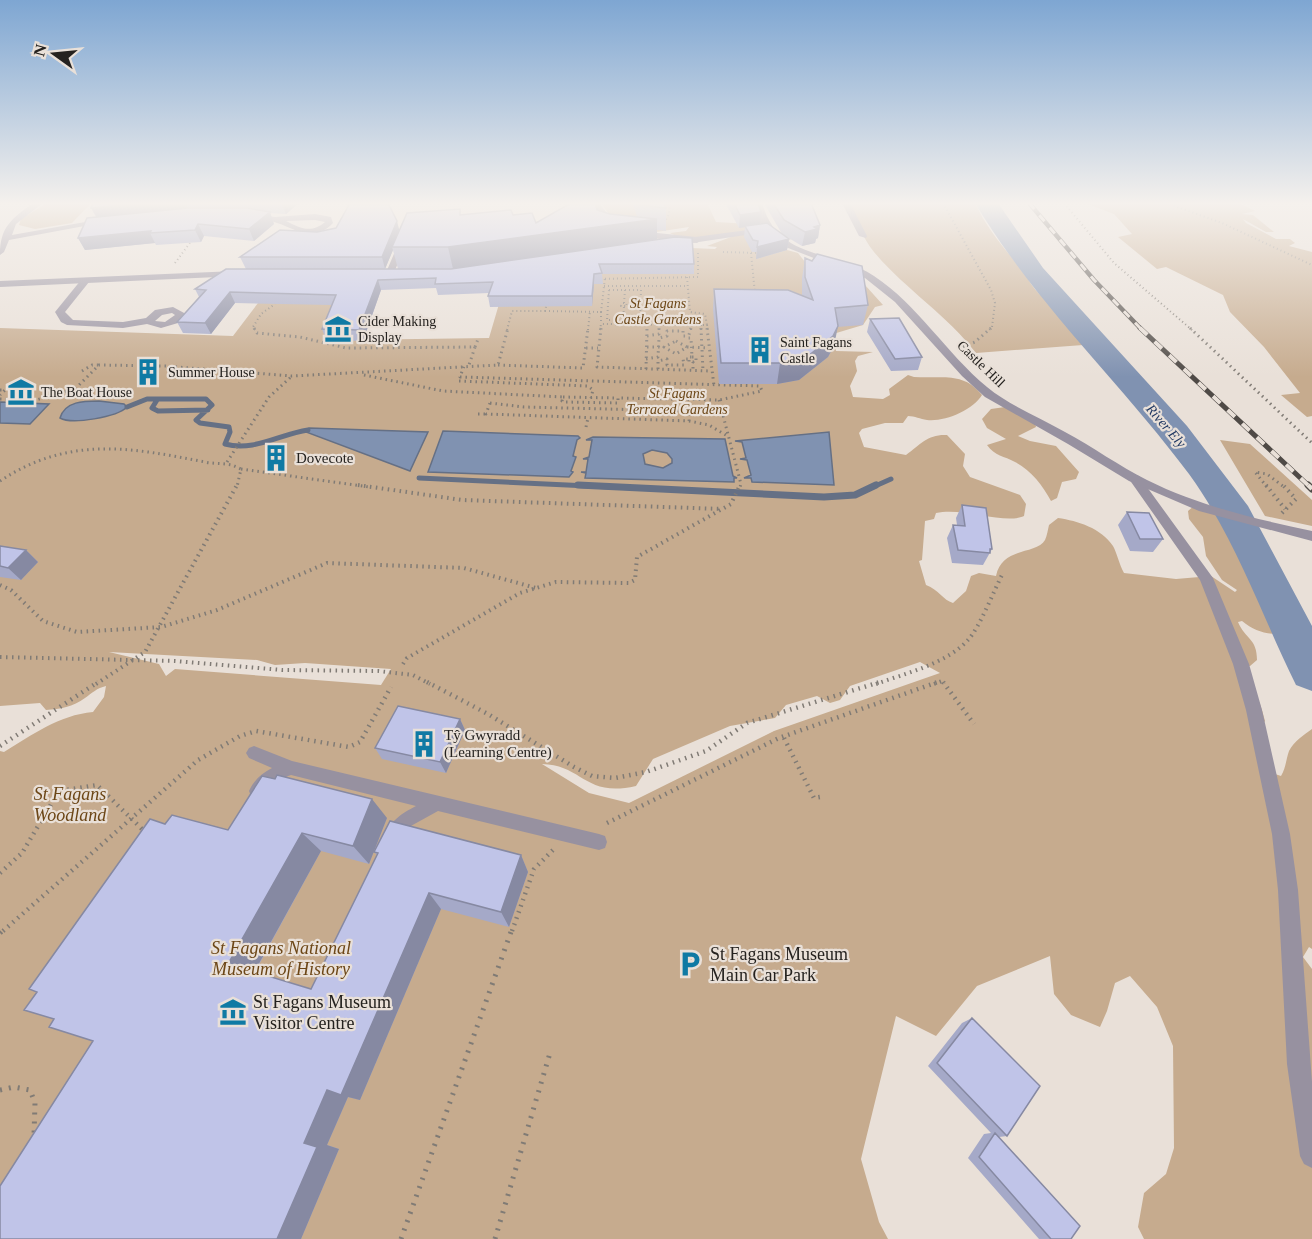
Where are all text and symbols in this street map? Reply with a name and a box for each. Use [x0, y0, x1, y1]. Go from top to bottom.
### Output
north arrow [24, 24, 84, 84]
text: N [30, 42, 50, 58]
park label: St Fagans Castle Gardens [615, 296, 702, 327]
museum icon: Cider Making Display [323, 314, 353, 344]
place label: Cider Making Display [358, 314, 436, 345]
building icon: Saint Fagans Castle [745, 335, 775, 365]
place label: Saint Fagans Castle [780, 335, 852, 366]
street label: Castle Hill [954, 338, 1008, 390]
building icon: Summer House [133, 357, 163, 387]
place label: Summer House [168, 365, 255, 380]
museum icon: The Boat House [6, 377, 36, 407]
place label: The Boat House [41, 385, 132, 400]
park label: St Fagans Terraced Gardens [626, 386, 728, 417]
water label: River Ely [1142, 401, 1189, 451]
building icon: Dovecote [261, 443, 291, 473]
place label: Dovecote [296, 450, 354, 466]
place label: Tŷ Gwyradd (Learning Centre) [444, 727, 552, 761]
building icon: Tŷ Gwyradd (Learning Centre) [409, 729, 439, 759]
park label: St Fagans Woodland [34, 784, 107, 825]
park label: St Fagans National Museum of History [211, 938, 351, 979]
place label: St Fagans Museum Main Car Park [710, 944, 848, 985]
parking icon: St Fagans Museum Main Car Park [675, 949, 705, 979]
place label: St Fagans Museum Visitor Centre [253, 992, 391, 1033]
museum icon: St Fagans Museum Visitor Centre [218, 997, 248, 1027]

